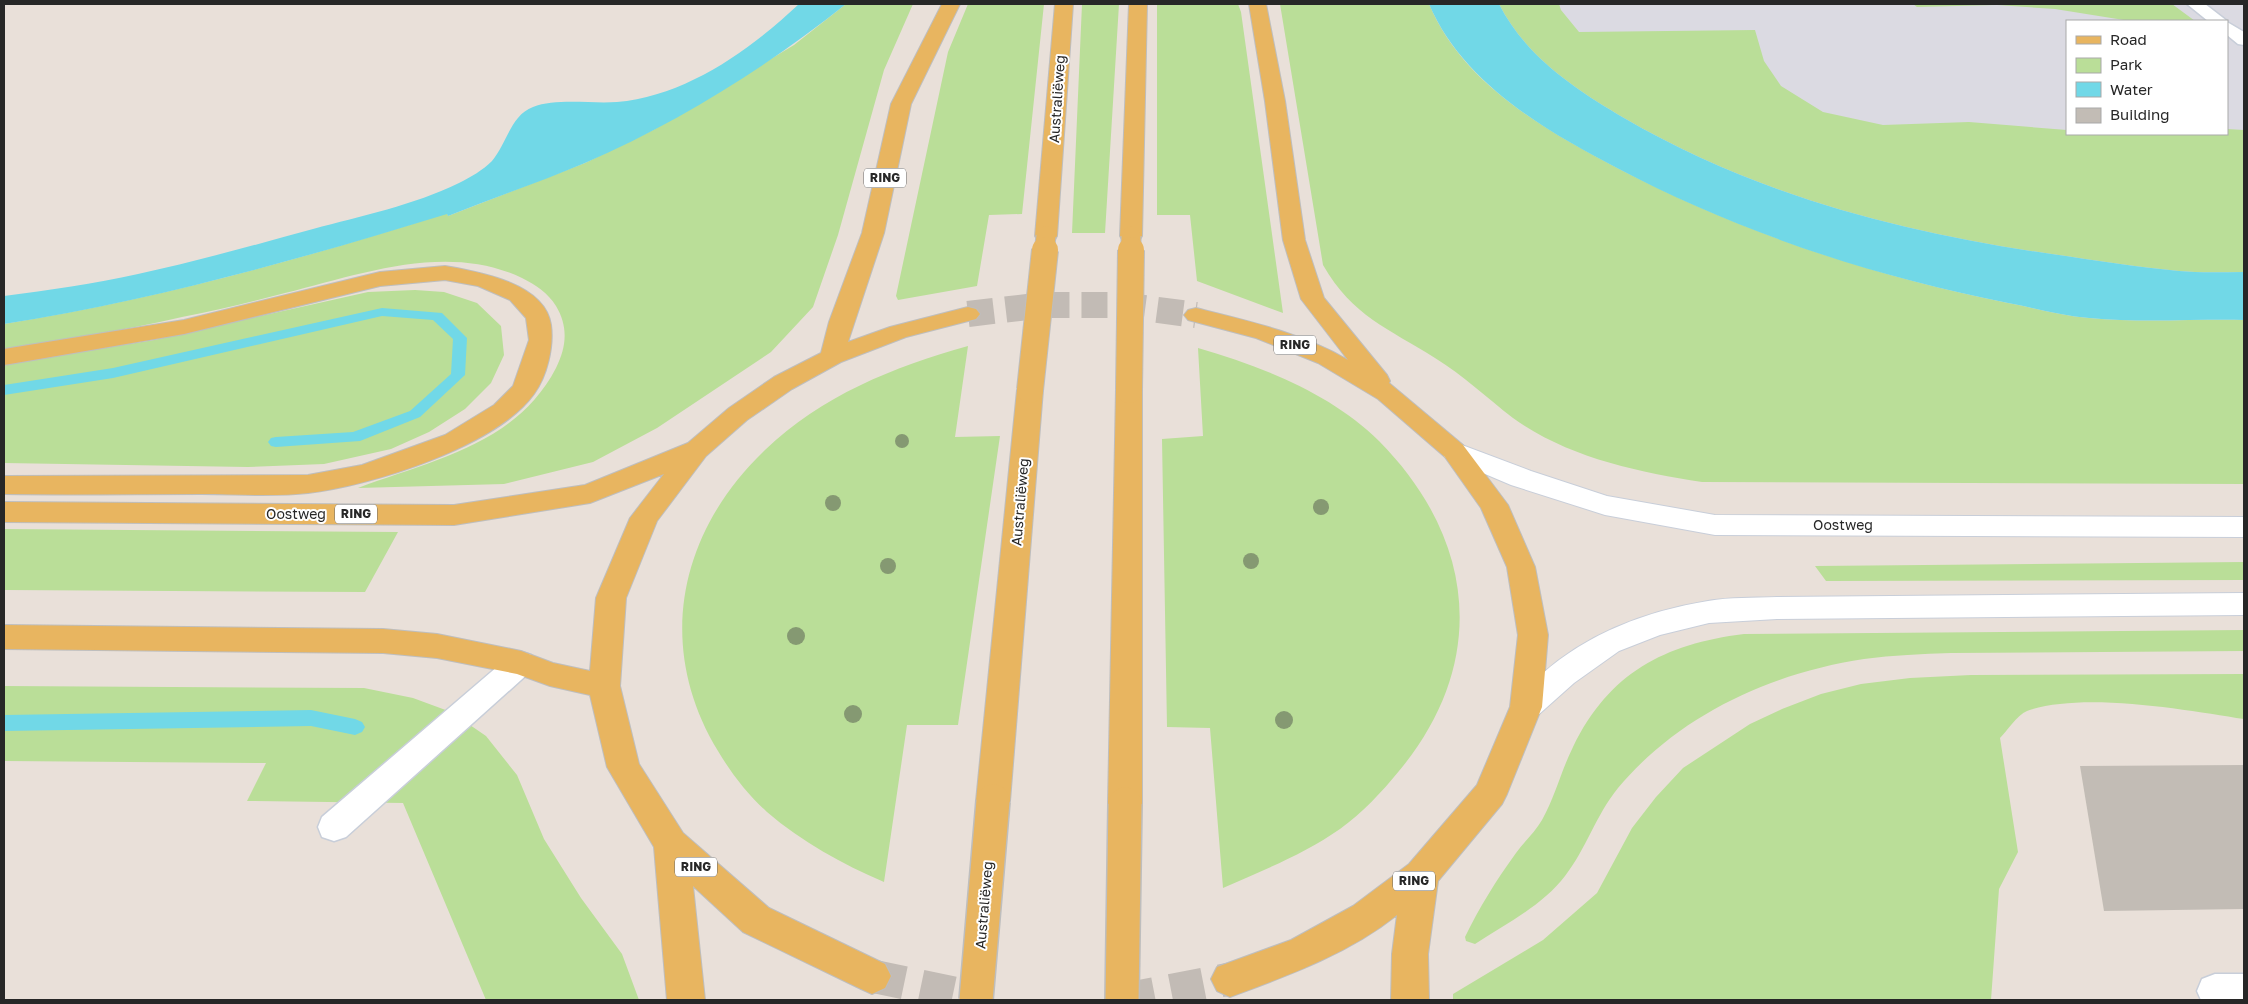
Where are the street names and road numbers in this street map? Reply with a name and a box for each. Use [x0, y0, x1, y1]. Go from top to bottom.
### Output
street label: Australiëweg [1045, 54, 1068, 143]
road number: RING [864, 168, 906, 188]
road number: RING [1274, 336, 1316, 354]
street label: Australiëweg [1007, 457, 1032, 547]
road number: RING [335, 504, 377, 524]
street label: Oostweg [266, 505, 326, 522]
street label: Oostweg [1813, 516, 1873, 533]
road number: RING [675, 858, 717, 876]
street label: Australiëweg [971, 860, 996, 950]
road number: RING [1393, 871, 1435, 890]

